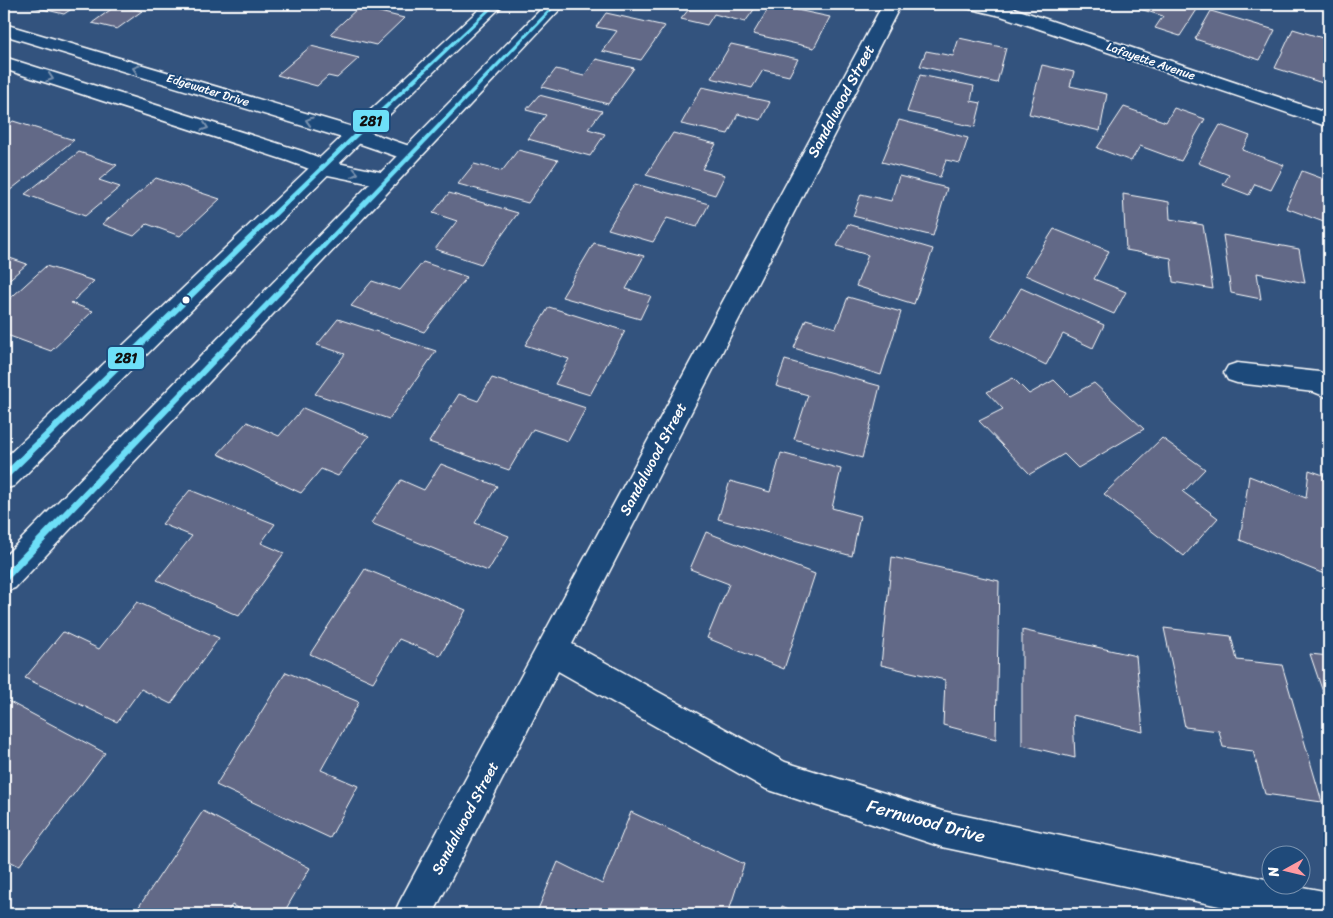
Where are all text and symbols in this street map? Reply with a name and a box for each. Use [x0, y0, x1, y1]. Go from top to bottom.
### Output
street label: Lafayette Avenue [1104, 35, 1198, 87]
street label: Sandalwood Street [800, 39, 882, 162]
one-way arrow [133, 65, 141, 75]
street label: Edgewater Drive [164, 67, 252, 113]
one-way arrow [46, 72, 54, 82]
line badge: 281 [352, 109, 390, 133]
text: 281 [359, 109, 382, 134]
one-way arrow [305, 116, 313, 126]
one-way arrow [201, 121, 209, 131]
one-way arrow [351, 167, 359, 178]
unlabelled marker [181, 295, 191, 305]
line badge: 281 [107, 346, 145, 370]
text: 281 [114, 346, 137, 371]
street label: Sandalwood Street [612, 397, 694, 520]
street label: Sandalwood Street [424, 756, 506, 879]
street label: Fernwood Drive [863, 790, 989, 852]
north arrow [1260, 846, 1310, 896]
text: N [1261, 865, 1287, 879]

